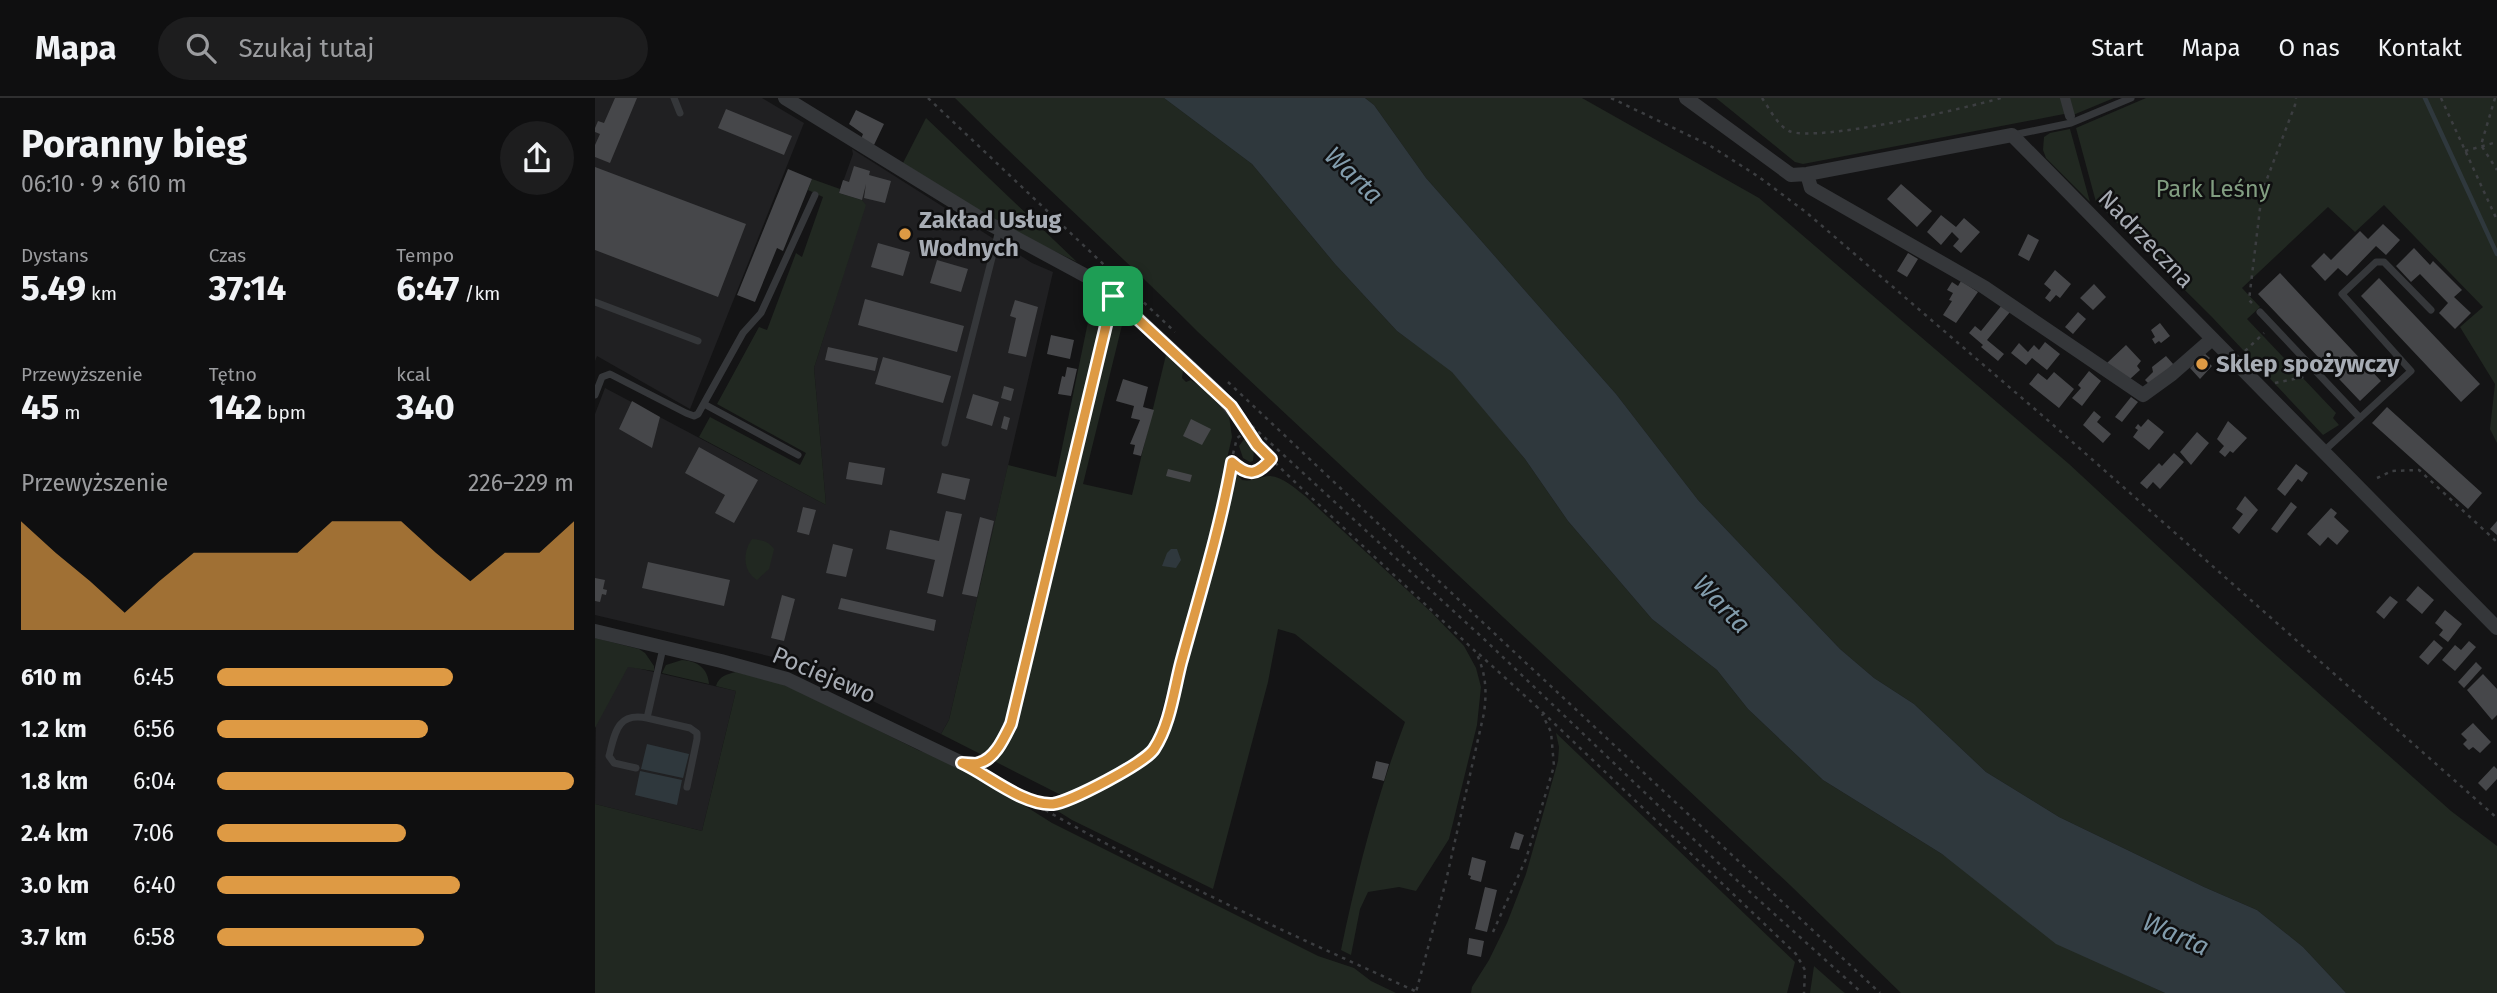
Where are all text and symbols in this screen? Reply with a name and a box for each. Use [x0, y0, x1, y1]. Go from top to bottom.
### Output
search box [158, 17, 648, 80]
text: Mapa [35, 28, 116, 68]
icon: search [182, 29, 220, 67]
text: Szukaj tutaj [238, 33, 375, 64]
text: Start [2091, 34, 2144, 62]
text: Mapa [2182, 34, 2241, 62]
text: O nas [2279, 34, 2340, 62]
text: Kontakt [2378, 34, 2462, 62]
text: Poranny bieg [21, 121, 247, 167]
button: share [500, 121, 574, 195]
water label: Warta [1318, 140, 1389, 211]
text: 06:10 · 9 × 610 m [21, 170, 187, 198]
park label: Park Leśny [2156, 175, 2271, 203]
street label: Nadrzeczna [2092, 184, 2200, 294]
place label: Zakład Usług Wodnych [919, 206, 1062, 262]
marker: Zakład Usług Wodnych [897, 226, 913, 242]
text: Dystans [21, 244, 88, 267]
text: Czas [209, 244, 246, 267]
text: Tempo [396, 244, 454, 267]
pin [1083, 266, 1143, 326]
text: 5.49 [21, 267, 86, 309]
text: 37:14 [209, 267, 286, 309]
text: 6:47 [396, 267, 459, 309]
icon: arrive [1094, 277, 1132, 315]
text: km [86, 282, 117, 305]
text: /km [459, 282, 500, 305]
place label: Sklep spożywczy [2216, 350, 2400, 378]
marker: Sklep spożywczy [2194, 356, 2210, 372]
text: Przewyższenie [21, 363, 143, 386]
text: Tętno [209, 363, 257, 386]
text: kcal [396, 363, 431, 386]
text: 45 [21, 386, 59, 428]
text: 142 [209, 386, 262, 428]
text: 340 [396, 386, 455, 428]
text: m [59, 401, 81, 424]
text: bpm [262, 401, 306, 424]
text: Przewyższenie [21, 469, 168, 497]
text: 226–229 m [468, 469, 574, 497]
water label: Warta [1686, 569, 1757, 640]
street label: Pociejewo [768, 641, 880, 709]
text: 610 m [21, 663, 82, 691]
text: 6:45 [133, 663, 174, 691]
text: 1.2 km [21, 715, 87, 743]
text: 6:56 [133, 715, 175, 743]
text: 1.8 km [21, 767, 88, 795]
text: 6:04 [133, 767, 176, 795]
text: 2.4 km [21, 819, 88, 847]
text: 7:06 [133, 819, 174, 847]
text: 3.0 km [21, 871, 89, 899]
text: 6:40 [133, 871, 176, 899]
water label: Warta [2138, 906, 2214, 963]
text: 3.7 km [21, 923, 87, 951]
text: 6:58 [133, 923, 175, 951]

